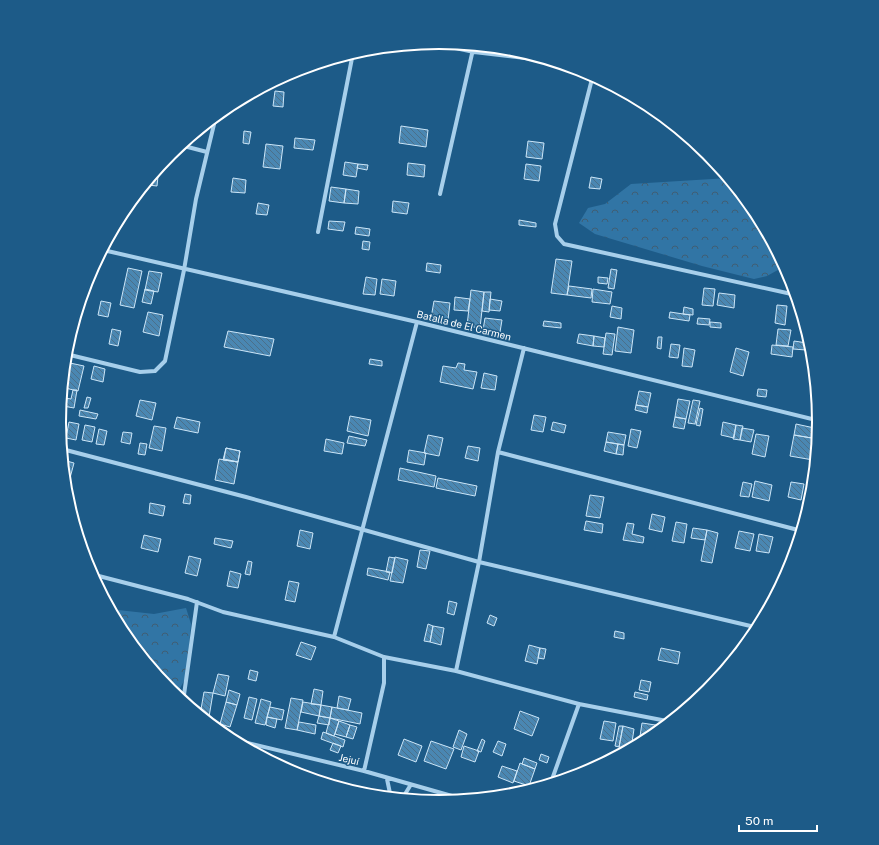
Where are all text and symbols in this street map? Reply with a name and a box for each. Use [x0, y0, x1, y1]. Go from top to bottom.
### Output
street label: Batalla de El Carmen [416, 307, 513, 343]
street label: Jejuí [338, 751, 361, 767]
scale bar [739, 807, 817, 833]
text: 50 m [745, 814, 773, 828]

